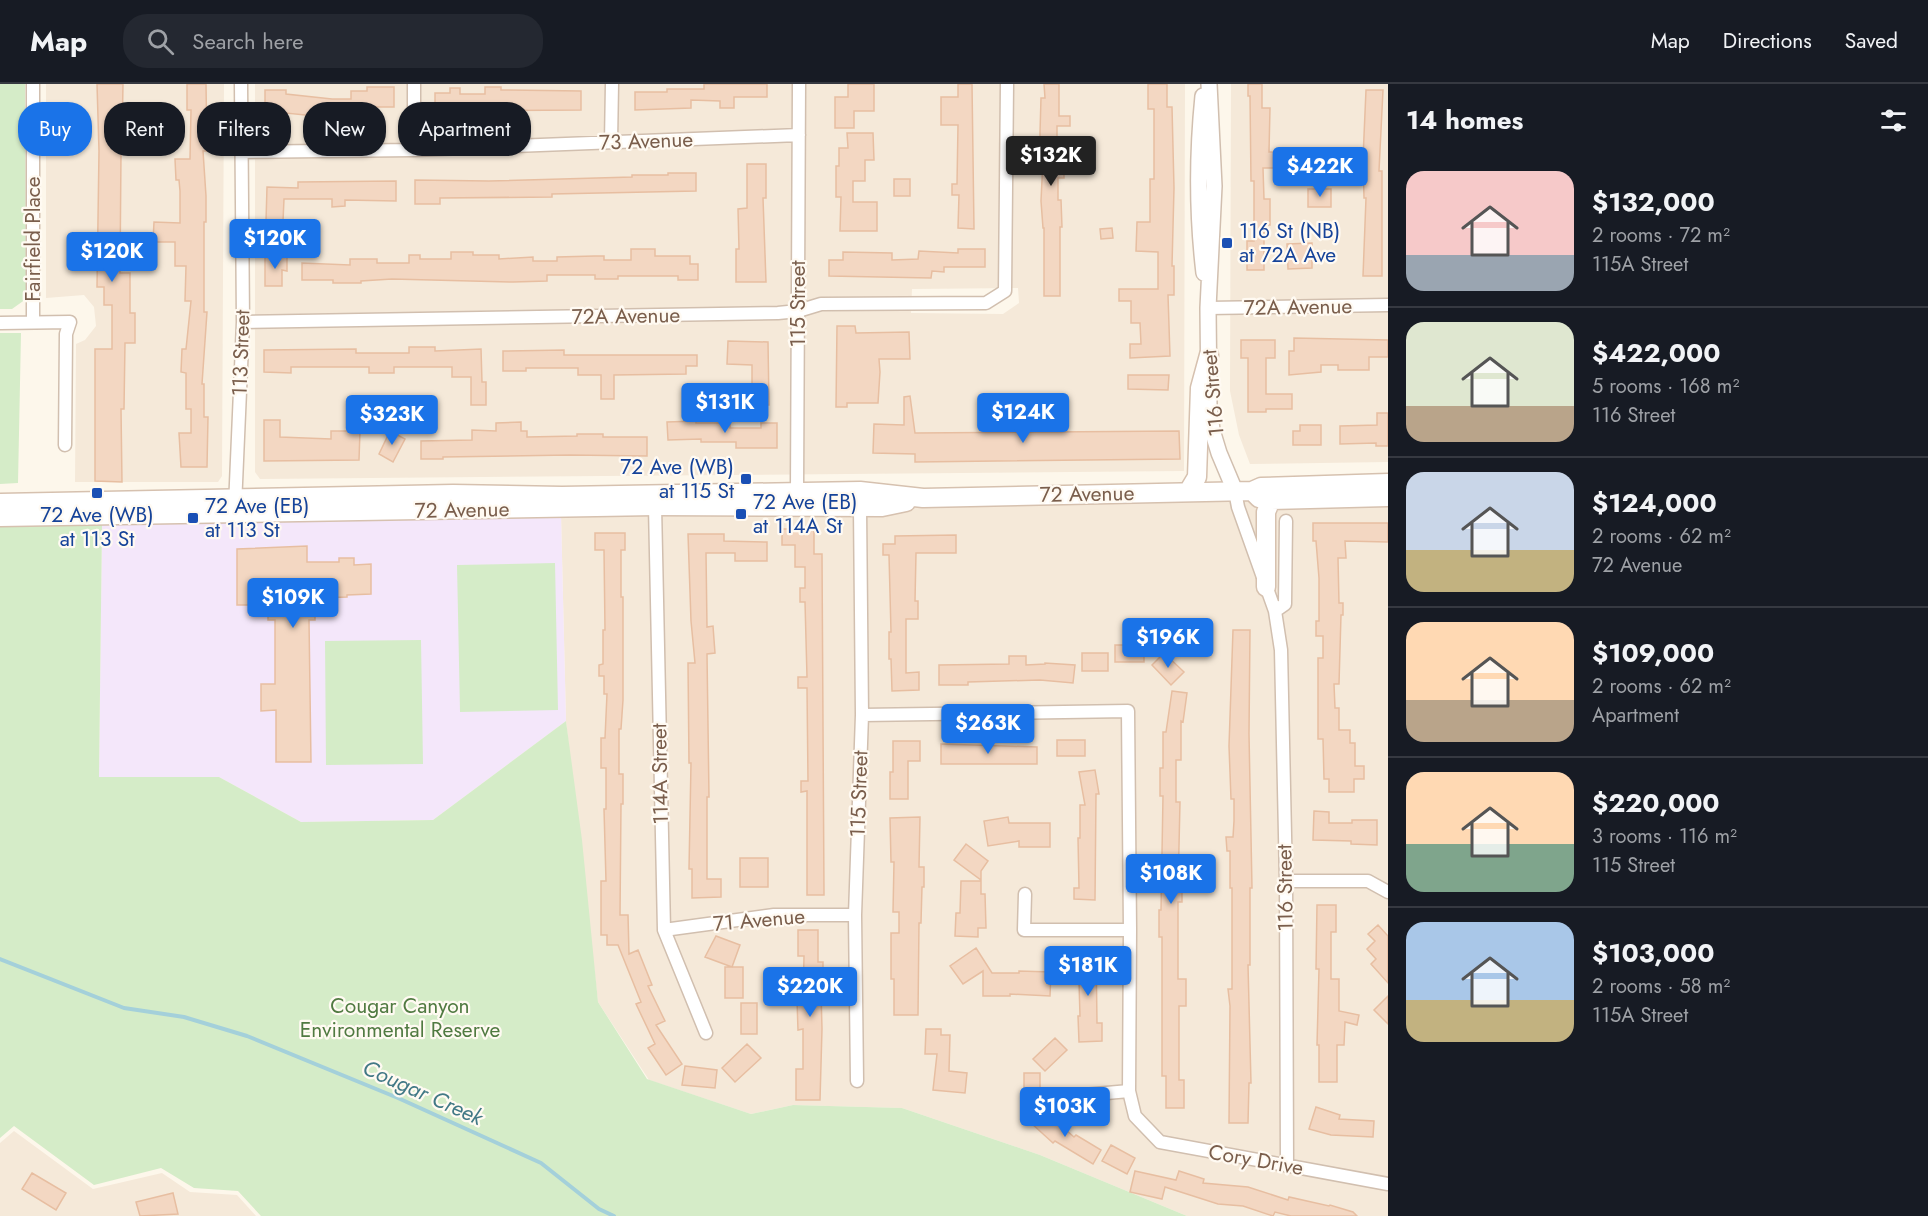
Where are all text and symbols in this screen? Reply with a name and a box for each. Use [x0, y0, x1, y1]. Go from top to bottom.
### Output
search box [123, 14, 543, 68]
text: Map [30, 21, 87, 62]
icon: search [144, 25, 177, 58]
text: Search here [192, 25, 304, 57]
text: Map [1651, 26, 1690, 56]
text: Directions [1723, 26, 1812, 56]
text: Saved [1845, 26, 1898, 56]
text: 14 homes [1406, 101, 1523, 139]
chip: Buy [18, 102, 92, 156]
chip: Rent [104, 102, 185, 156]
chip: Filters [197, 102, 291, 156]
chip: New [303, 102, 386, 156]
chip: Apartment [398, 102, 531, 156]
icon: filters [1877, 104, 1910, 137]
street label: 73 Avenue [598, 124, 694, 158]
pin: $132K [1009, 136, 1093, 187]
text: $132K [1020, 141, 1082, 170]
pin: $422K [1278, 147, 1362, 198]
text: $422K [1287, 152, 1353, 181]
street label: Fairfield Place [18, 176, 48, 302]
text: $132,000 [1592, 183, 1715, 221]
icon: home [1454, 195, 1526, 267]
place label: 116 St (NB) at 72A Ave [1239, 216, 1340, 270]
pin: $120K [233, 219, 317, 270]
text: 2 rooms · 72 m² [1592, 221, 1730, 250]
text: $120K [244, 224, 306, 253]
pin: $120K [70, 232, 154, 283]
marker: 116 St (NB) at 72A Ave [1220, 236, 1234, 250]
text: $120K [81, 237, 143, 266]
text: 115A Street [1592, 250, 1688, 279]
street label: 115 Street [783, 260, 813, 348]
street label: 72A Avenue [1243, 291, 1353, 323]
street label: 72A Avenue [571, 300, 681, 332]
street label: 113 Street [224, 309, 258, 397]
text: $422,000 [1592, 334, 1721, 372]
icon: home [1454, 346, 1526, 418]
street label: 116 Street [1194, 348, 1232, 438]
text: 5 rooms · 168 m² [1592, 372, 1739, 401]
pin: $131K [683, 383, 767, 434]
text: $131K [695, 388, 755, 417]
pin: $124K [981, 393, 1065, 444]
pin: $323K [350, 395, 434, 446]
text: $124K [991, 398, 1055, 427]
text: $323K [360, 400, 424, 429]
text: 116 Street [1592, 401, 1675, 430]
place label: 72 Ave (WB) at 115 St [620, 452, 734, 506]
marker: 72 Ave (WB) at 115 St [739, 472, 753, 486]
street label: 72 Avenue [1039, 478, 1135, 510]
text: $124,000 [1592, 484, 1717, 522]
marker: 72 Ave (WB) at 113 St [90, 486, 104, 500]
place label: 72 Ave (EB) at 114A St [753, 487, 857, 541]
place label: 72 Ave (EB) at 113 St [205, 491, 309, 545]
street label: 72 Avenue [414, 494, 510, 526]
icon: home [1454, 496, 1526, 568]
place label: 72 Ave (WB) at 113 St [40, 500, 154, 554]
marker: 72 Ave (EB) at 114A St [734, 507, 748, 521]
marker: 72 Ave (EB) at 113 St [186, 511, 200, 525]
text: 2 rooms · 62 m² [1592, 522, 1731, 551]
text: 72 Avenue [1592, 551, 1682, 580]
pin: $109K [251, 578, 335, 629]
text: $109K [261, 583, 325, 612]
pin: $196K [1126, 618, 1210, 669]
text: $196K [1136, 623, 1200, 652]
text: $109,000 [1592, 634, 1714, 672]
icon: home [1454, 646, 1526, 718]
text: 2 rooms · 62 m² [1592, 672, 1731, 701]
text: Apartment [1592, 701, 1679, 730]
pin: $263K [946, 704, 1030, 755]
text: $263K [955, 709, 1021, 738]
street label: 114A Street [644, 723, 676, 825]
street label: 115 Street [842, 750, 876, 838]
text: $220,000 [1592, 784, 1720, 822]
icon: home [1454, 796, 1526, 868]
text: 3 rooms · 116 m² [1592, 822, 1737, 851]
street label: 116 Street [1269, 844, 1301, 932]
text: 115 Street [1592, 851, 1675, 880]
pin: $108K [1129, 854, 1213, 905]
text: $108K [1140, 859, 1202, 888]
street label: 71 Avenue [712, 901, 806, 939]
text: $103,000 [1592, 934, 1714, 972]
pin: $181K [1046, 946, 1130, 997]
icon: home [1454, 946, 1526, 1018]
text: $181K [1058, 951, 1118, 980]
pin: $220K [768, 967, 852, 1018]
text: $220K [777, 972, 843, 1001]
text: 2 rooms · 58 m² [1592, 972, 1730, 1001]
park label: Cougar Canyon Environmental Reserve [300, 991, 500, 1045]
text: 115A Street [1592, 1001, 1688, 1030]
water label: Cougar Creek [358, 1051, 490, 1133]
pin: $103K [1023, 1087, 1107, 1138]
text: $103K [1034, 1092, 1096, 1121]
street label: Cory Drive [1206, 1137, 1306, 1183]

